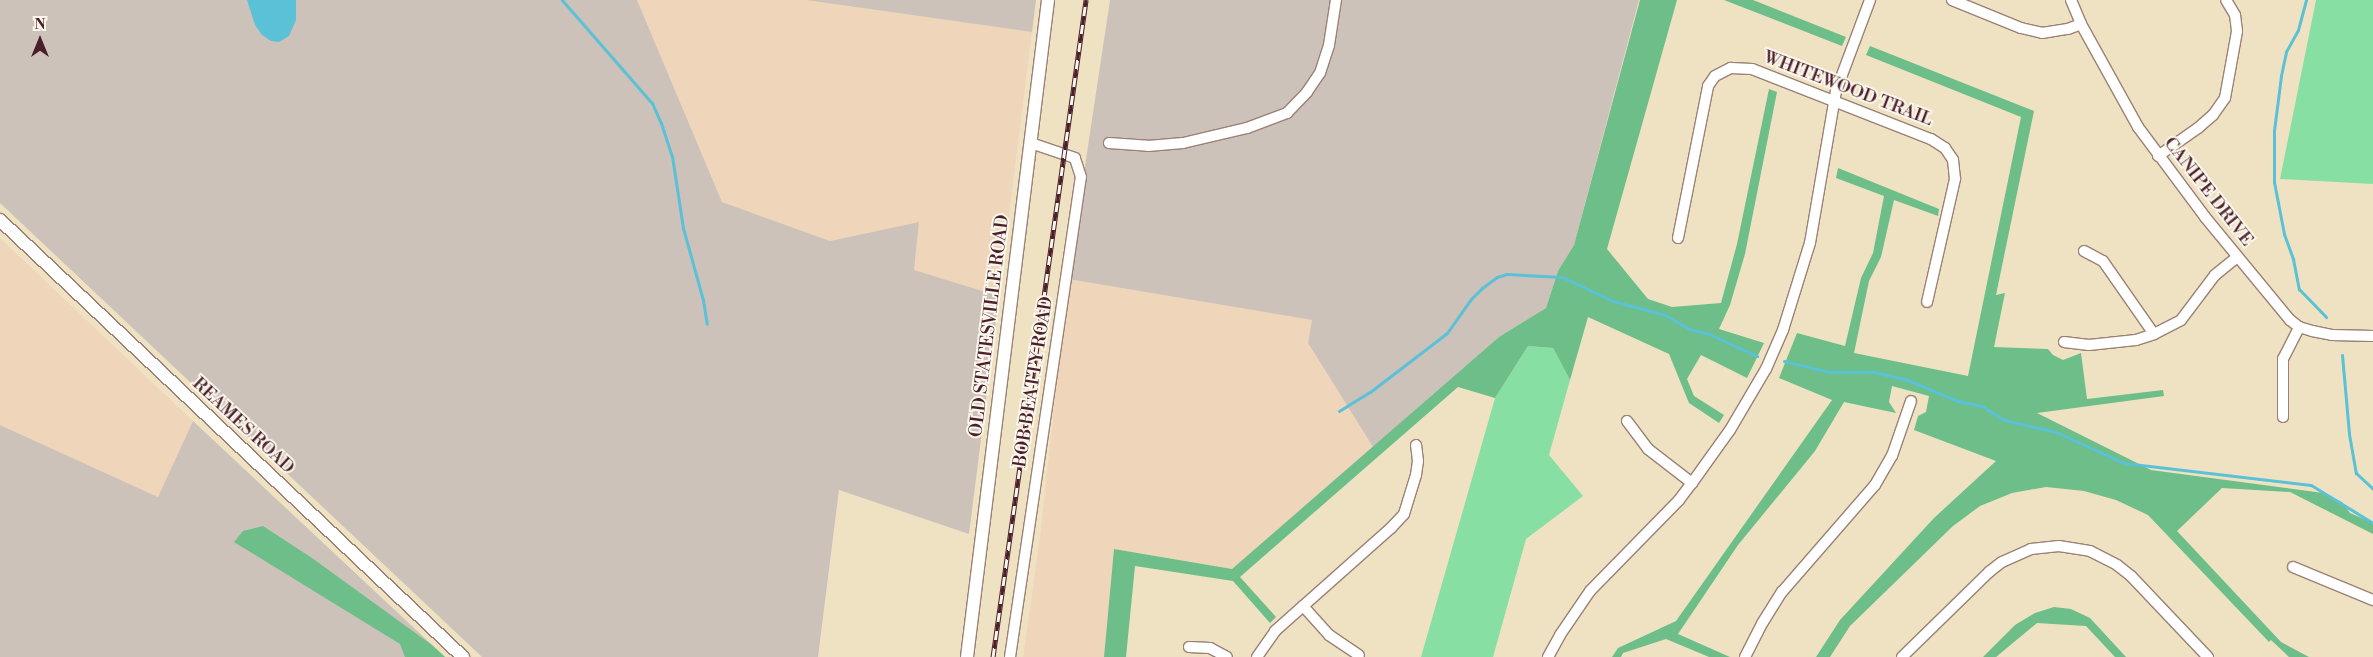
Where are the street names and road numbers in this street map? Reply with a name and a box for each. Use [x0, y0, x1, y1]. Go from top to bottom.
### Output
street label: WHITEWOOD TRAIL [1760, 47, 1936, 131]
street label: CANIPE DRIVE [2159, 133, 2257, 251]
street label: OLD STATESVILLE ROAD [966, 213, 1014, 439]
street label: BOB BEATTY ROAD [1010, 295, 1058, 469]
street label: REAMES ROAD [188, 373, 298, 479]

